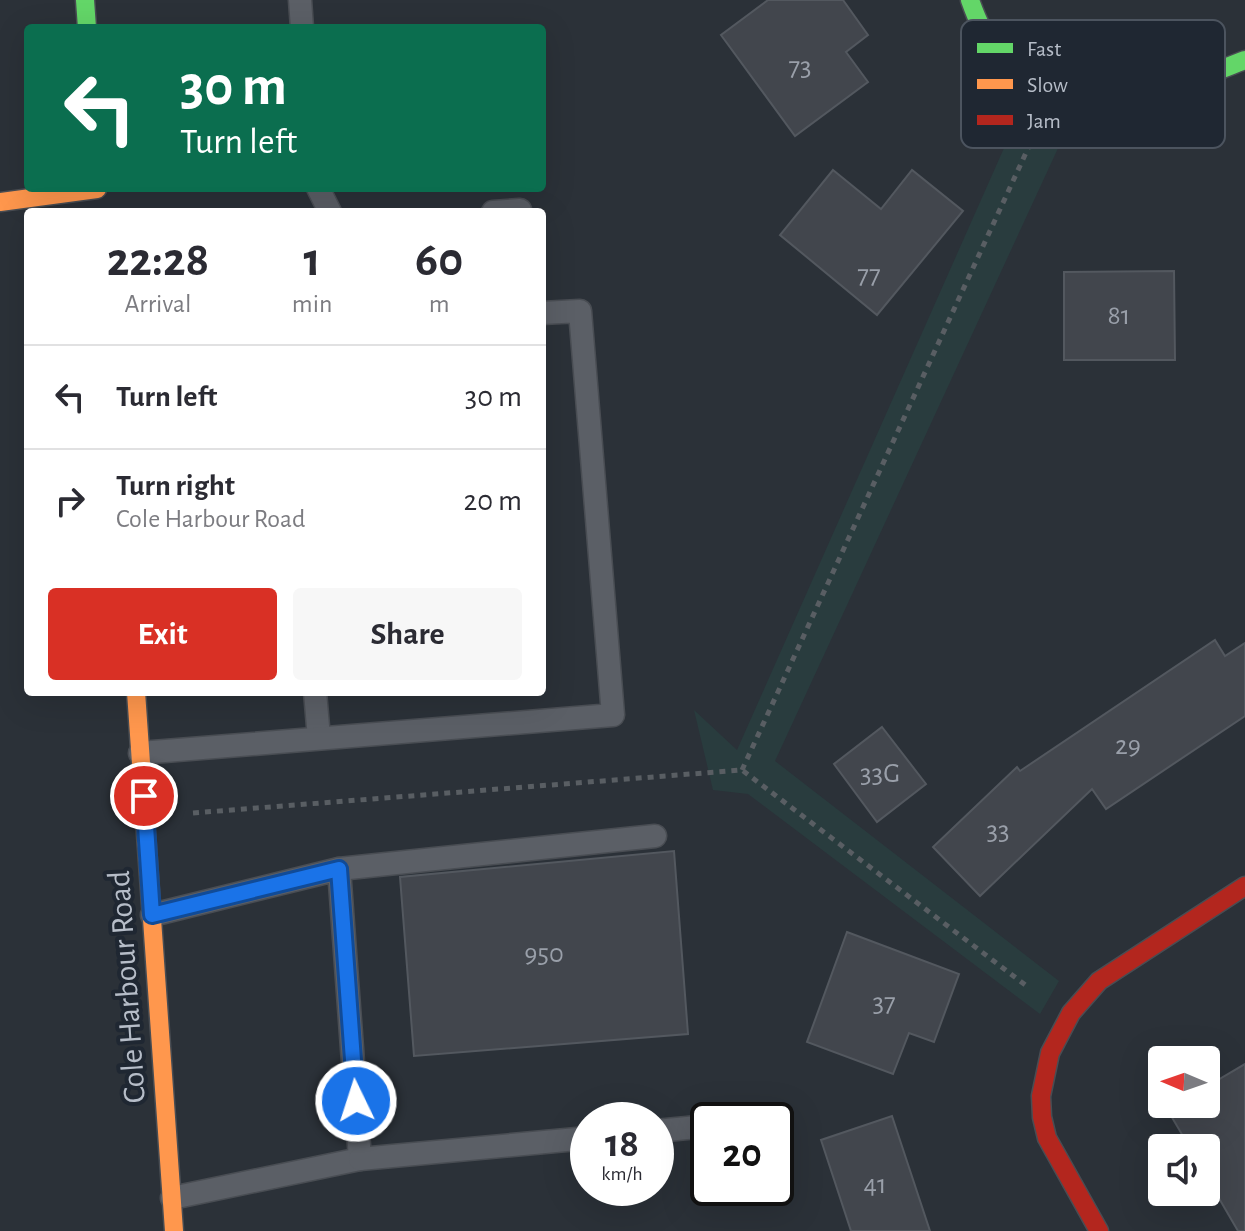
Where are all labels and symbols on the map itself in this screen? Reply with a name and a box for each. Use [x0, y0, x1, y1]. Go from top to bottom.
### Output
legend [961, 20, 1225, 148]
text: Fast [1027, 38, 1061, 60]
house number: 73 [788, 53, 812, 81]
text: Slow [1027, 74, 1068, 96]
text: Jam [1027, 110, 1061, 132]
house number: 77 [857, 261, 881, 289]
house number: 81 [1108, 302, 1130, 330]
house number: 29 [1115, 732, 1141, 760]
house number: 33G [860, 760, 900, 788]
pin [110, 762, 178, 830]
house number: 33 [986, 817, 1010, 845]
street label: Cole Harbour Road [103, 870, 151, 1104]
house number: 950 [524, 940, 564, 968]
house number: 37 [872, 989, 896, 1017]
north arrow [1148, 1046, 1220, 1118]
position arrow [314, 1059, 398, 1143]
speed limit sign: 20 [690, 1102, 794, 1206]
house number: 41 [863, 1171, 887, 1199]

